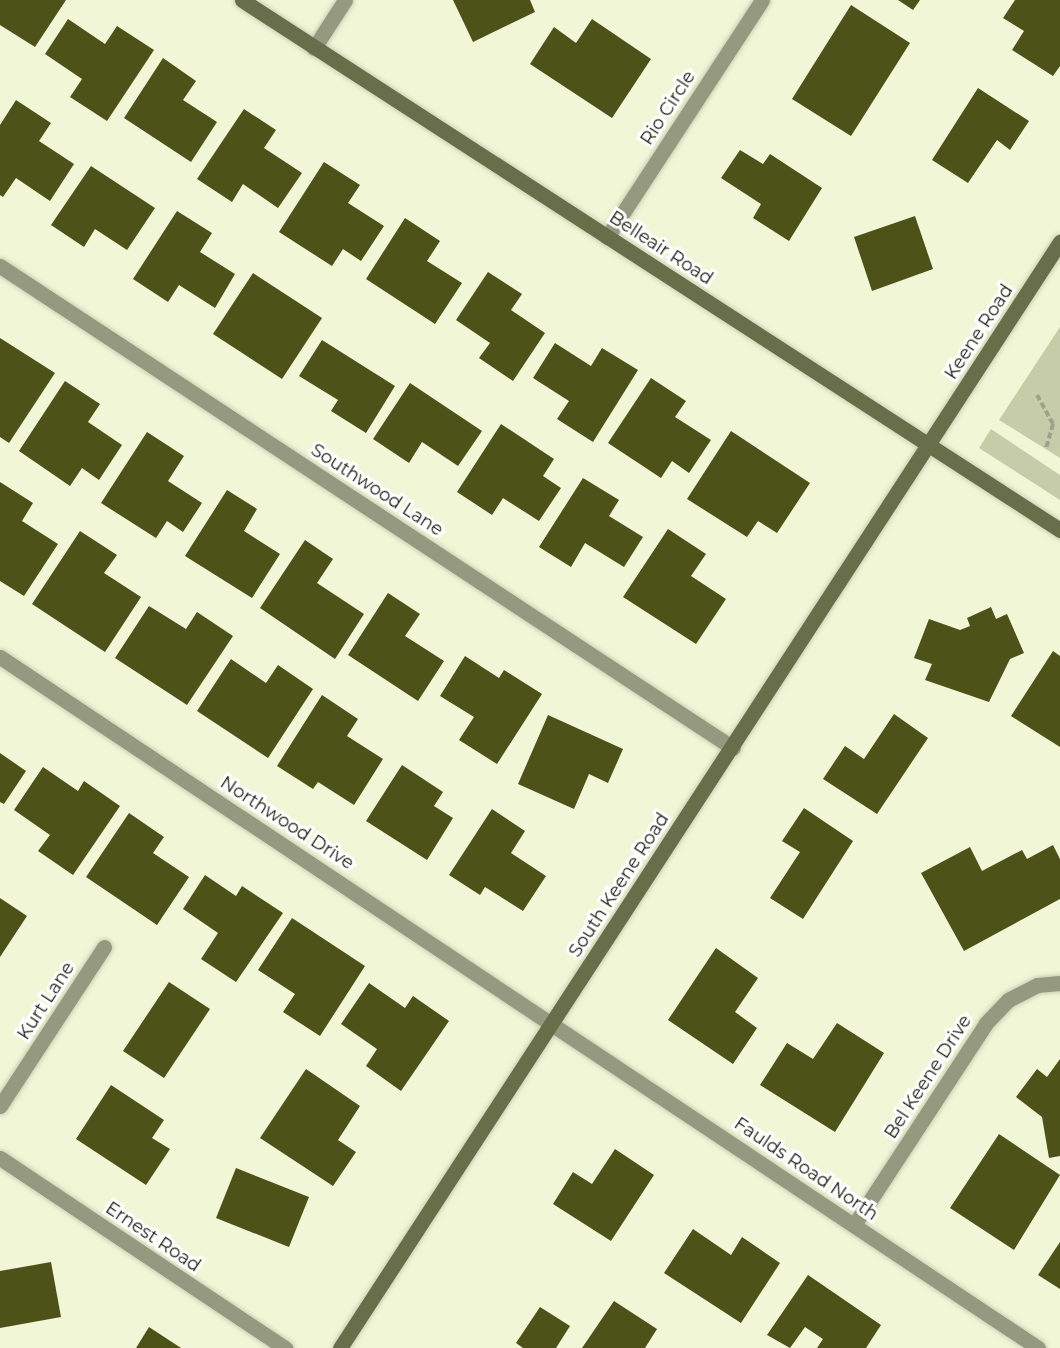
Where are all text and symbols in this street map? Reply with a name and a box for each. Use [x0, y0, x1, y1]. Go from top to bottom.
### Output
street label: Rio Circle [636, 67, 700, 149]
street label: Belleair Road [605, 206, 717, 290]
street label: Keene Road [940, 280, 1018, 384]
street label: Southwood Lane [307, 439, 447, 541]
street label: Northwood Drive [216, 772, 358, 874]
street label: South Keene Road [564, 809, 674, 961]
street label: Kurt Lane [13, 958, 79, 1044]
street label: Bel Keene Drive [880, 1011, 976, 1143]
street label: Faulds Road North [730, 1113, 882, 1225]
street label: Ernest Road [101, 1197, 205, 1277]

